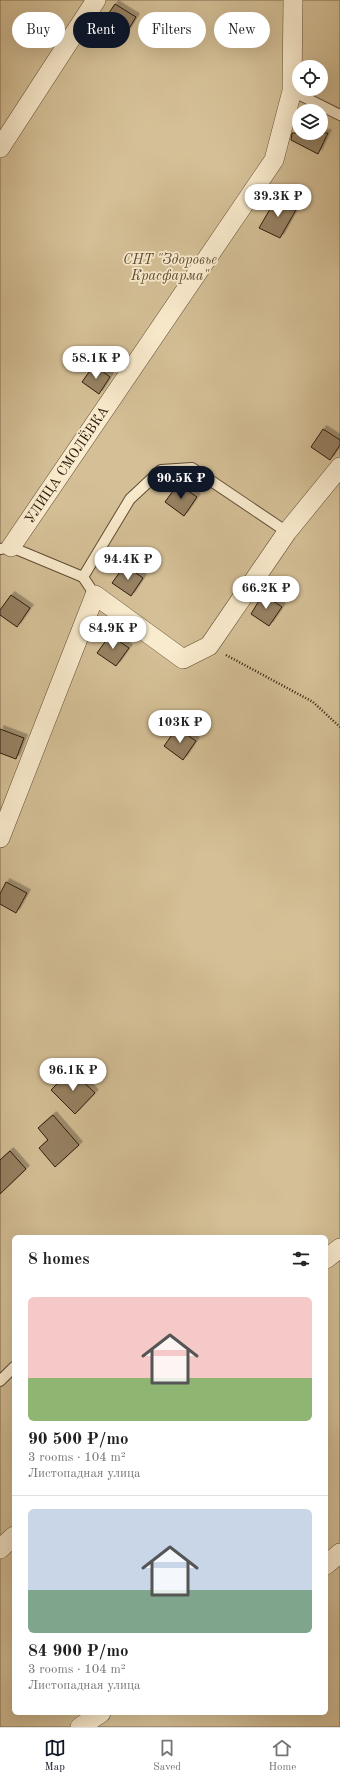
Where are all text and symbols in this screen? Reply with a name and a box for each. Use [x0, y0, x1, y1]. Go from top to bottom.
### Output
chip: Buy [12, 12, 65, 48]
chip: Rent [73, 12, 130, 48]
chip: Filters [138, 12, 206, 48]
chip: New [214, 12, 270, 48]
map controls [292, 60, 328, 140]
button: locate [292, 60, 328, 96]
button: layers [292, 104, 328, 140]
pin: 39.3K ₽ [241, 184, 315, 218]
text: 39.3K ₽ [253, 190, 303, 203]
park label: СНТ "Здоровье Красфарма" [123, 252, 217, 284]
pin: 58.1K ₽ [59, 346, 133, 380]
text: 58.1K ₽ [71, 352, 121, 365]
street label: УЛИЦА СМОЛЁВКА [20, 402, 112, 526]
pin: 90.5K ₽ [144, 466, 218, 500]
text: 90.5K ₽ [156, 472, 206, 485]
pin: 94.4K ₽ [91, 547, 165, 581]
text: 94.4K ₽ [103, 553, 153, 566]
pin: 66.2K ₽ [229, 576, 303, 610]
text: 66.2K ₽ [241, 582, 291, 595]
pin: 84.9K ₽ [76, 616, 150, 650]
text: 84.9K ₽ [88, 622, 138, 635]
pin: 103K ₽ [147, 710, 213, 744]
text: 103K ₽ [157, 716, 203, 729]
pin: 96.1K ₽ [36, 1058, 110, 1092]
text: 96.1K ₽ [48, 1064, 98, 1077]
icon: filters [290, 1248, 312, 1270]
text: 8 homes [28, 1251, 90, 1268]
icon: home [134, 1323, 206, 1395]
text: 90 500 ₽/mo [28, 1431, 129, 1448]
text: 3 rooms · 104 m² [28, 1451, 126, 1464]
text: Листопадная улица [28, 1467, 140, 1480]
icon: home [134, 1535, 206, 1607]
text: 84 900 ₽/mo [28, 1643, 129, 1660]
text: 3 rooms · 104 m² [28, 1663, 126, 1676]
text: Листопадная улица [28, 1679, 140, 1692]
tab: Map [44, 1737, 66, 1775]
tab: Saved [153, 1737, 181, 1775]
tab: Home [268, 1737, 296, 1775]

